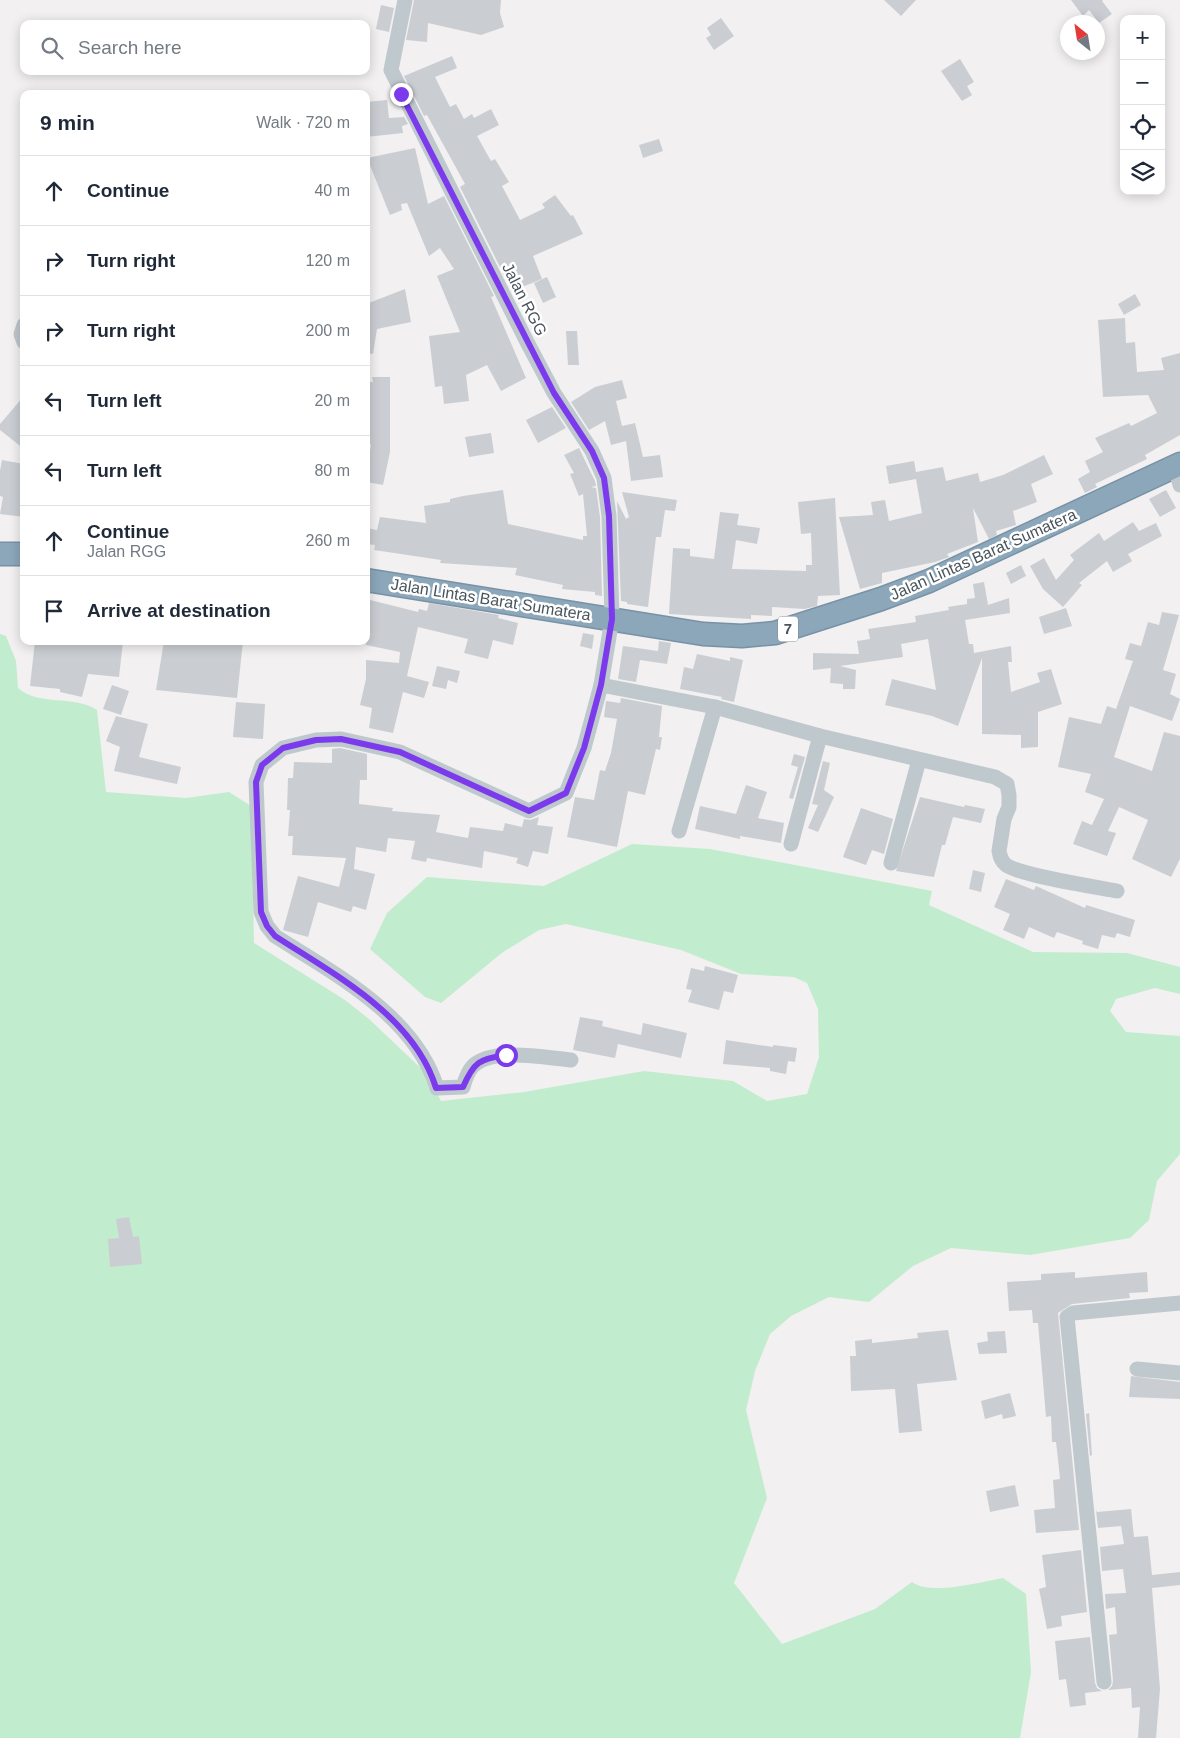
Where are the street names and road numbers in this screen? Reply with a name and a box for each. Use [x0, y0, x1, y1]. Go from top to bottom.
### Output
street label: Jalan RGG [499, 260, 550, 338]
street label: Jalan Lintas Barat Sumatera [888, 506, 1079, 603]
street label: Jalan Lintas Barat Sumatera [390, 575, 592, 624]
road number: 7 [778, 616, 798, 642]

